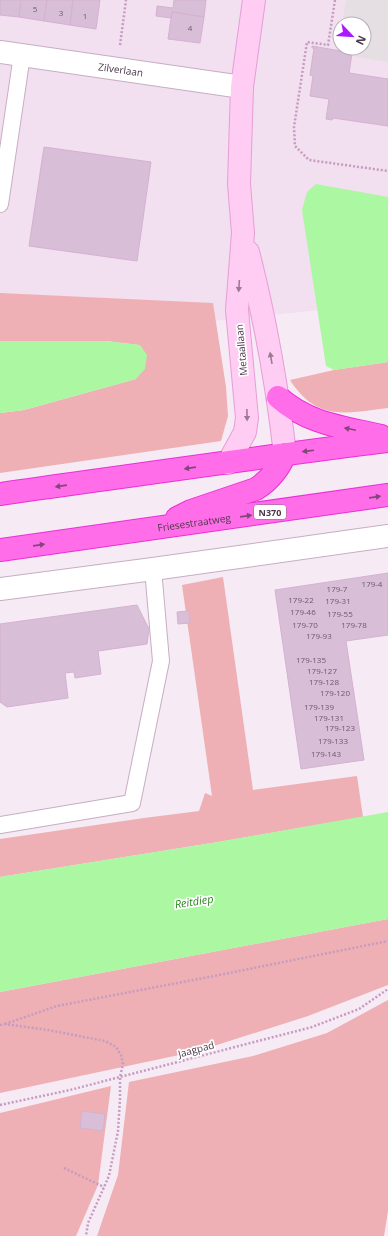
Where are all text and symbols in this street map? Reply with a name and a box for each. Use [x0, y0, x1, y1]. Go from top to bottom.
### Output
house number: 5 [33, 3, 38, 14]
house number: 3 [59, 7, 64, 18]
house number: 1 [83, 10, 87, 21]
north arrow [332, 16, 372, 56]
house number: 4 [188, 22, 193, 33]
text: N [353, 33, 370, 48]
street label: Zilverlaan [97, 59, 144, 80]
one-way arrow [236, 280, 243, 292]
street label: Metaallaan [232, 324, 250, 376]
one-way arrow [268, 352, 274, 365]
one-way arrow [244, 409, 250, 422]
one-way arrow [344, 425, 356, 431]
one-way arrow [302, 448, 314, 454]
one-way arrow [184, 465, 196, 471]
one-way arrow [55, 483, 67, 489]
one-way arrow [369, 494, 381, 500]
road number: N370 [254, 505, 286, 519]
street label: Friesestraatweg [157, 510, 232, 535]
one-way arrow [240, 513, 252, 519]
one-way arrow [33, 542, 45, 548]
house number: 179-4 [362, 578, 383, 589]
house number: 179-7 [327, 583, 348, 594]
house number: 179-22 [288, 594, 314, 605]
house number: 179-31 [325, 595, 351, 606]
house number: 179-46 [290, 606, 316, 617]
house number: 179-55 [327, 608, 353, 619]
house number: 179-70 [292, 619, 318, 630]
house number: 179-78 [341, 619, 367, 630]
house number: 179-93 [306, 630, 332, 641]
house number: 179-135 [296, 654, 326, 665]
house number: 179-127 [307, 665, 337, 676]
house number: 179-128 [309, 676, 339, 687]
house number: 179-120 [320, 687, 350, 698]
house number: 179-139 [304, 701, 334, 712]
house number: 179-131 [314, 712, 344, 723]
house number: 179-123 [325, 722, 355, 733]
house number: 179-133 [318, 735, 348, 746]
house number: 179-143 [311, 748, 341, 759]
water label: Reitdiep [173, 891, 215, 911]
street label: Jaagpad [175, 1037, 216, 1061]

